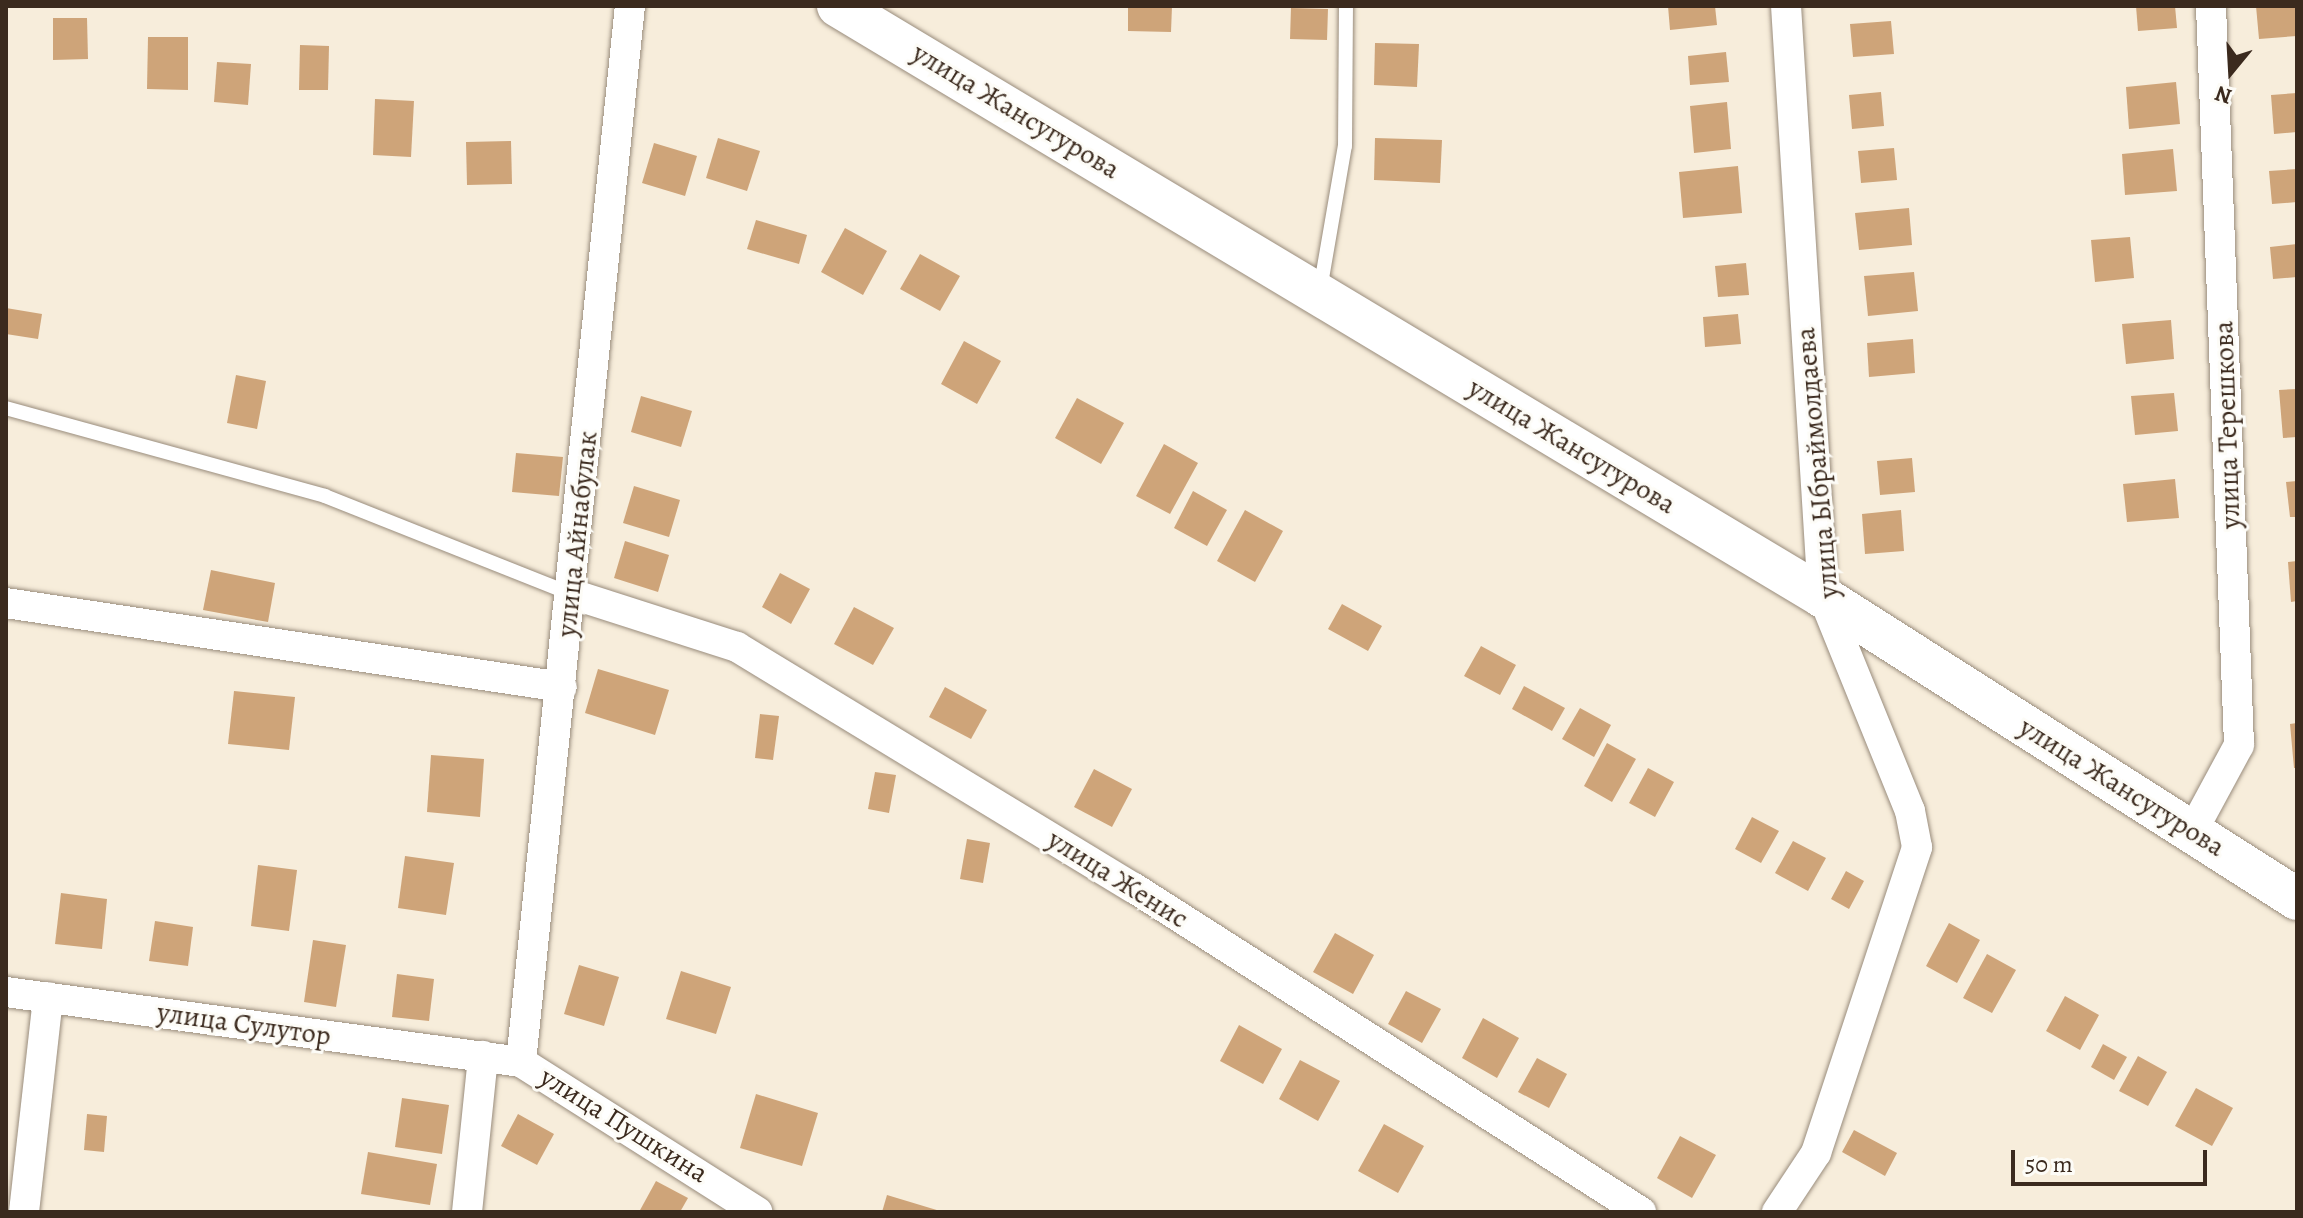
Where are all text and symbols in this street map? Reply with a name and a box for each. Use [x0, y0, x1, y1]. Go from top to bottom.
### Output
north arrow [2191, 32, 2271, 112]
street label: улица Жансугурова [906, 36, 1126, 186]
text: N [2211, 78, 2236, 112]
street label: улица Терешкова [2207, 320, 2247, 530]
street label: улица Ыбраймолдаева [1788, 326, 1846, 600]
street label: улица Жансугурова [1462, 371, 1682, 521]
street label: улица Айнабулак [549, 429, 605, 639]
street label: улица Жансугурова [2013, 710, 2231, 864]
street label: улица Женис [1042, 823, 1194, 935]
street label: улица Сулутор [155, 995, 333, 1053]
street label: улица Пушкина [534, 1060, 714, 1190]
scale bar [2015, 1134, 2211, 1184]
text: 50 m [2025, 1148, 2073, 1180]

